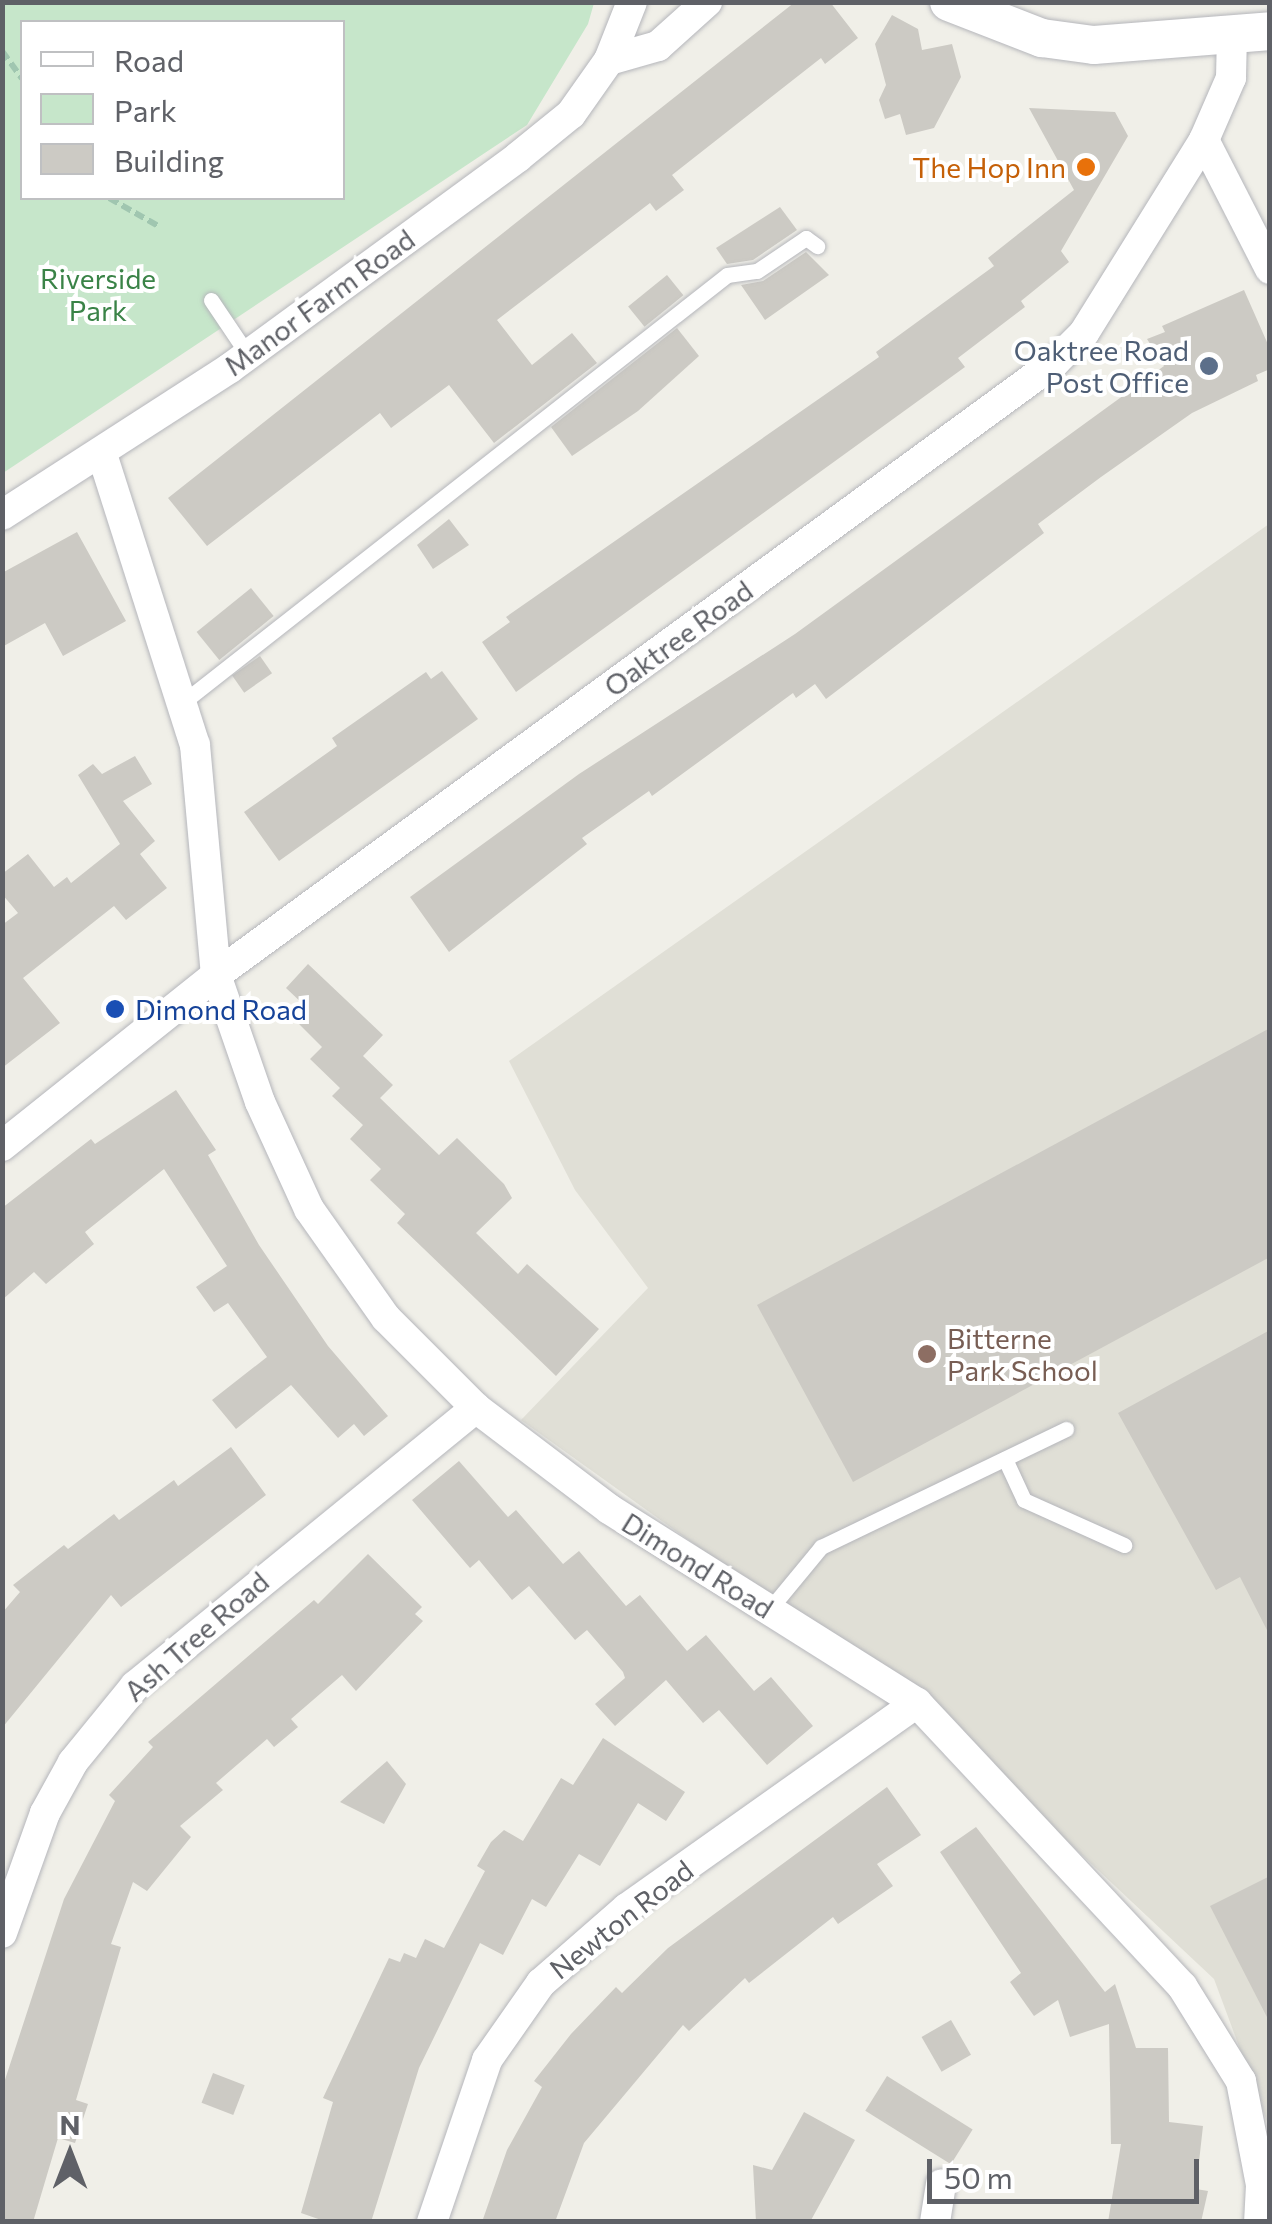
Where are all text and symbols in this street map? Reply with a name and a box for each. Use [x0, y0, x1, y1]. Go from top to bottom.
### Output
legend [20, 20, 345, 200]
text: Road [114, 41, 184, 78]
text: Park [114, 91, 177, 128]
text: Building [114, 141, 224, 178]
place label: The Hop Inn [912, 150, 1066, 184]
marker: The Hop Inn [1075, 156, 1097, 178]
street label: Manor Farm Road [217, 222, 421, 382]
park label: Riverside Park [40, 261, 156, 327]
place label: Oaktree Road Post Office [1014, 333, 1189, 399]
marker: Oaktree Road Post Office [1198, 355, 1220, 377]
street label: Oaktree Road [597, 573, 759, 703]
place label: Dimond Road [135, 992, 307, 1026]
marker: Dimond Road [104, 998, 126, 1020]
place label: Bitterne Park School [947, 1321, 1098, 1387]
marker: Bitterne Park School [916, 1343, 938, 1365]
street label: Dimond Road [616, 1505, 780, 1625]
street label: Ash Tree Road [117, 1564, 275, 1708]
street label: Newton Road [543, 1853, 699, 1985]
north arrow [20, 2104, 120, 2204]
text: N [60, 2107, 81, 2141]
scale bar [932, 2139, 1204, 2201]
text: 50 m [944, 2158, 1013, 2195]

